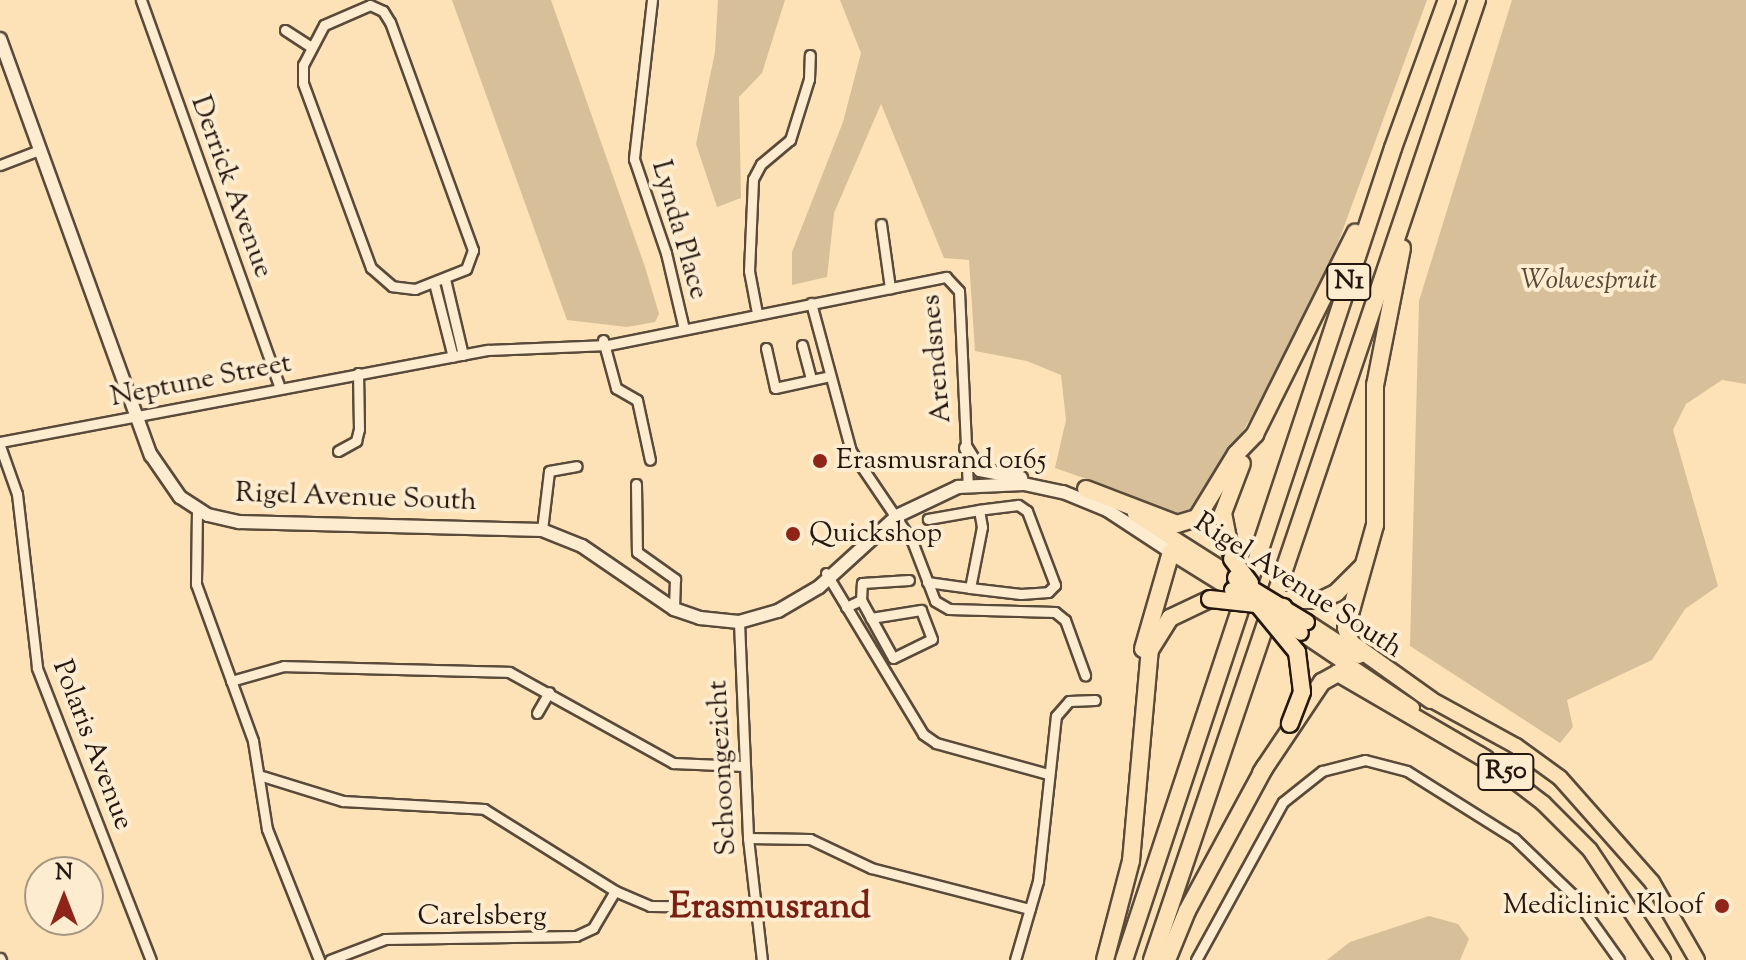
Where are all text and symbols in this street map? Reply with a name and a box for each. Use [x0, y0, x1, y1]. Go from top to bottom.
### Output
street label: Derrick Avenue [182, 91, 280, 283]
street label: Lynda Place [643, 157, 715, 303]
road number: N1 [1325, 260, 1373, 304]
park label: Wolwespruit [1521, 264, 1657, 298]
street label: Arendsnes [915, 293, 959, 425]
street label: Neptune Street [108, 347, 294, 415]
place label: Erasmusrand 0165 [836, 444, 1046, 478]
marker: Erasmusrand 0165 [811, 452, 829, 470]
street label: Rigel Avenue South [235, 477, 477, 519]
street label: Rigel Avenue South [1187, 506, 1409, 666]
place label: Quickshop [809, 517, 942, 551]
marker: Quickshop [784, 525, 802, 543]
street label: Polaris Avenue [44, 655, 140, 835]
street label: Schoongezicht [702, 680, 744, 856]
road number: R50 [1476, 750, 1536, 794]
north arrow [24, 856, 104, 936]
text: N [55, 858, 73, 890]
district label: Erasmusrand [669, 887, 871, 931]
place label: Mediclinic Kloof [1503, 889, 1704, 923]
marker: Mediclinic Kloof [1711, 895, 1733, 917]
street label: Carelsberg [417, 900, 547, 934]

